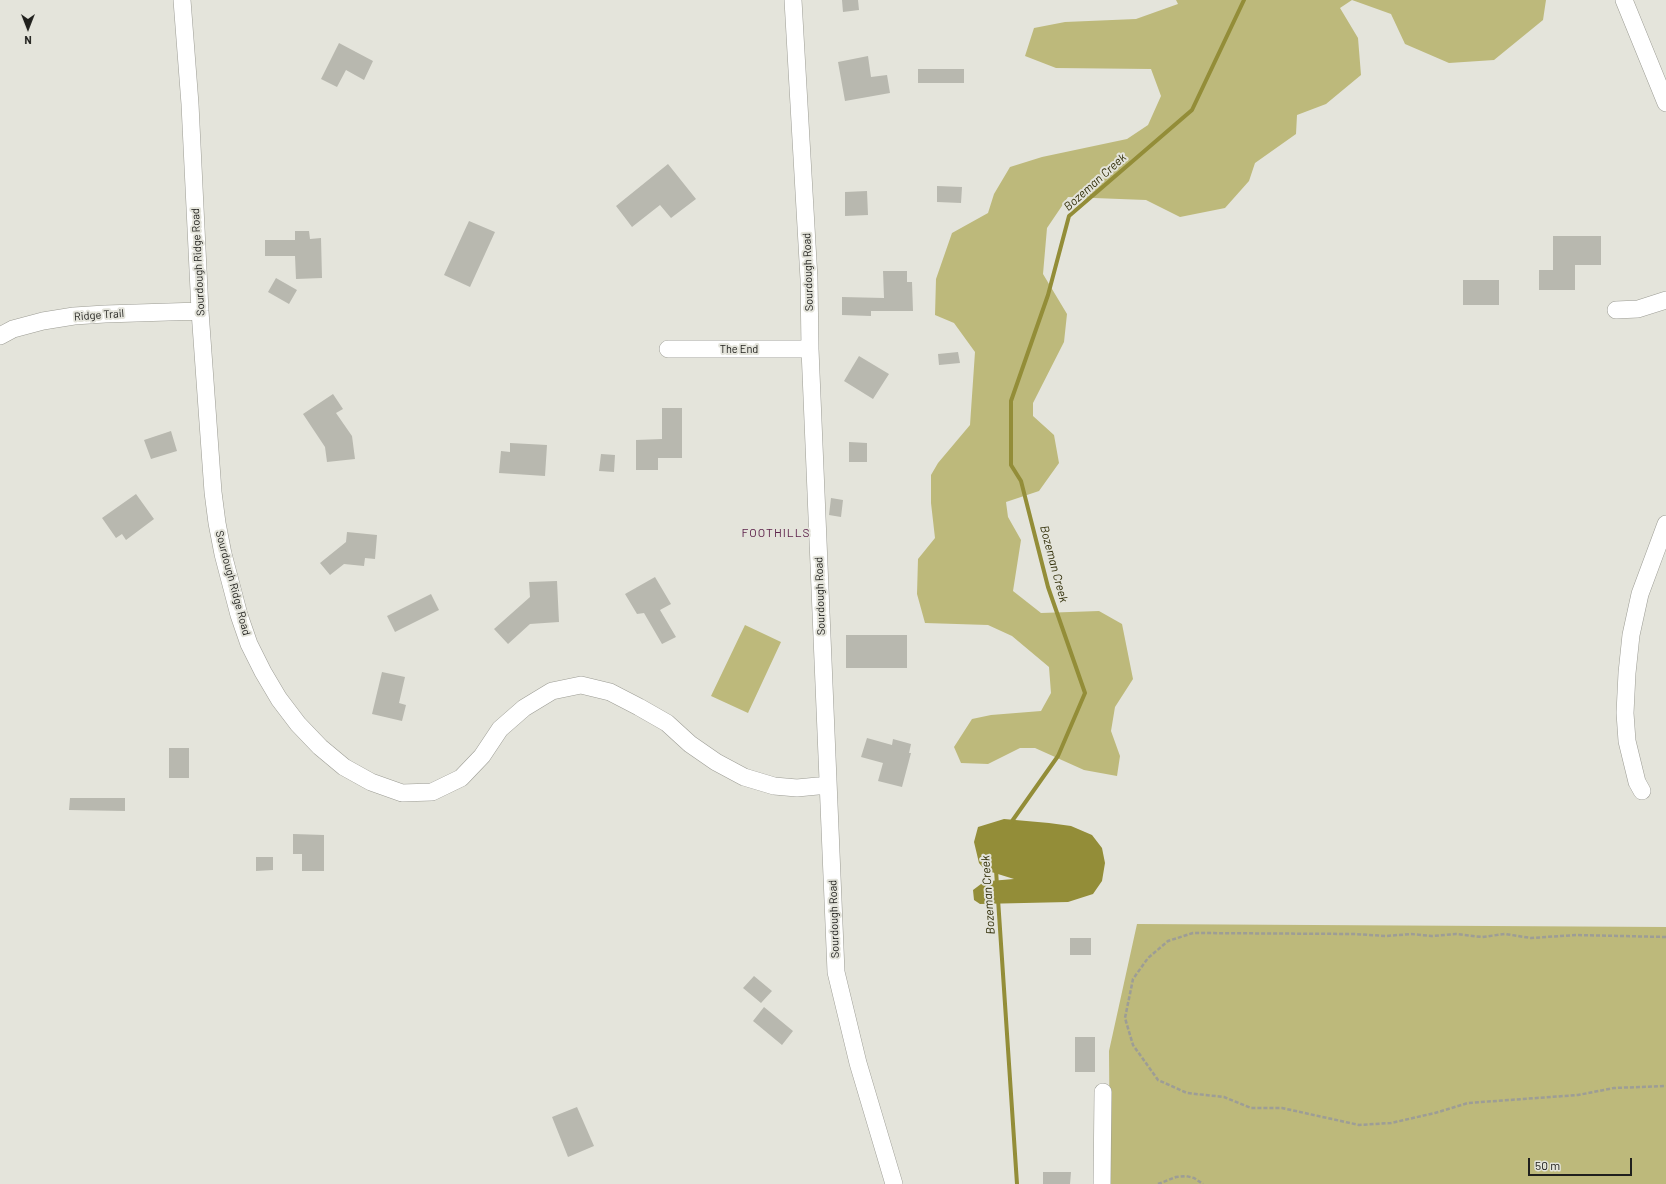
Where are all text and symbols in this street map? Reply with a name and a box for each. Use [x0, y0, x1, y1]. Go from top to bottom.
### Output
north arrow [8, 8, 48, 48]
text: N [24, 34, 32, 47]
water label: Bozeman Creek [1061, 150, 1129, 214]
street label: Sourdough Ridge Road [189, 208, 207, 316]
street label: Sourdough Road [800, 233, 816, 311]
street label: Ridge Trail [74, 307, 124, 323]
street label: The End [720, 342, 758, 356]
water label: Bozeman Creek [1037, 524, 1071, 604]
district label: FOOTHILLS [741, 526, 811, 540]
street label: Sourdough Ridge Road [213, 529, 253, 637]
street label: Sourdough Road [812, 557, 828, 635]
water label: Bozeman Creek [978, 855, 998, 935]
street label: Sourdough Road [826, 880, 842, 958]
scale bar [1530, 1150, 1634, 1176]
text: 50 m [1535, 1158, 1560, 1172]

